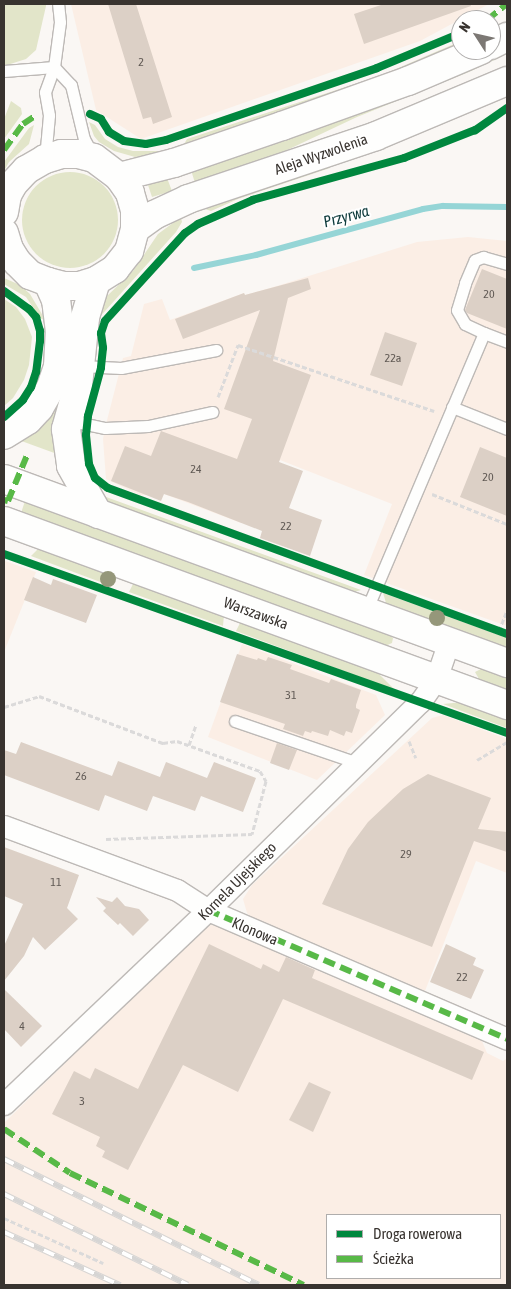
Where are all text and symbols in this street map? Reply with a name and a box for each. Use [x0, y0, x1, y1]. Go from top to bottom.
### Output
north arrow [451, 10, 501, 60]
text: N [456, 19, 473, 35]
house number: 2 [138, 56, 144, 70]
street label: Aleja Wyzwolenia [272, 130, 370, 178]
water label: Przyrwa [321, 201, 371, 231]
house number: 20 [483, 288, 495, 302]
house number: 22a [385, 352, 401, 366]
house number: 24 [190, 463, 202, 477]
house number: 20 [482, 471, 494, 485]
house number: 22 [280, 520, 292, 534]
street label: Warszawska [221, 593, 291, 633]
house number: 31 [285, 689, 297, 703]
house number: 26 [75, 770, 87, 784]
street label: Kornela Ujejskiego [194, 838, 280, 924]
house number: 29 [400, 848, 412, 862]
house number: 11 [50, 876, 62, 890]
street label: Klonowa [229, 913, 281, 949]
house number: 22 [456, 971, 468, 985]
house number: 4 [19, 1020, 25, 1034]
house number: 3 [79, 1095, 85, 1109]
legend [326, 1214, 501, 1279]
text: Droga rowerowa [373, 1225, 462, 1242]
text: Ścieżka [373, 1250, 414, 1267]

